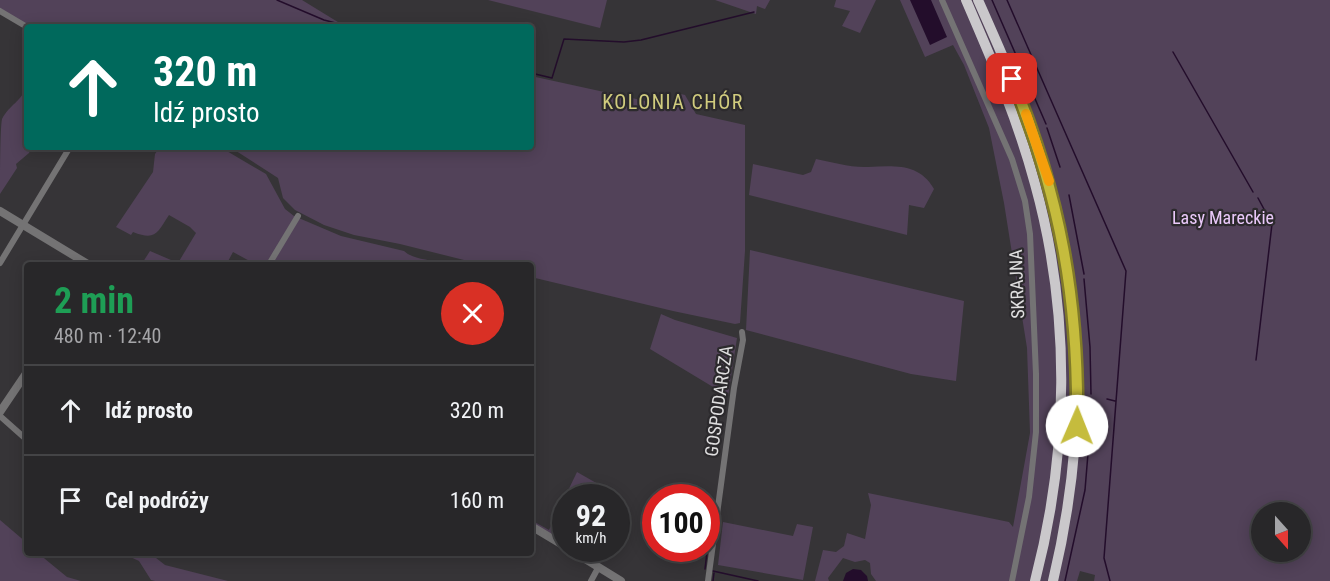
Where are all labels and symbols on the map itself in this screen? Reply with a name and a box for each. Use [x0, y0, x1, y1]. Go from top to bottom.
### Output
pin [986, 53, 1037, 104]
district label: KOLONIA CHÓR [602, 90, 744, 114]
park label: Lasy Mareckie [1172, 207, 1274, 228]
street label: SKRAJNA [1005, 248, 1028, 319]
street label: GOSPODARCZA [700, 344, 737, 458]
position arrow [1045, 394, 1109, 458]
speed limit sign: 100 [642, 484, 720, 562]
north arrow [1251, 502, 1311, 562]

